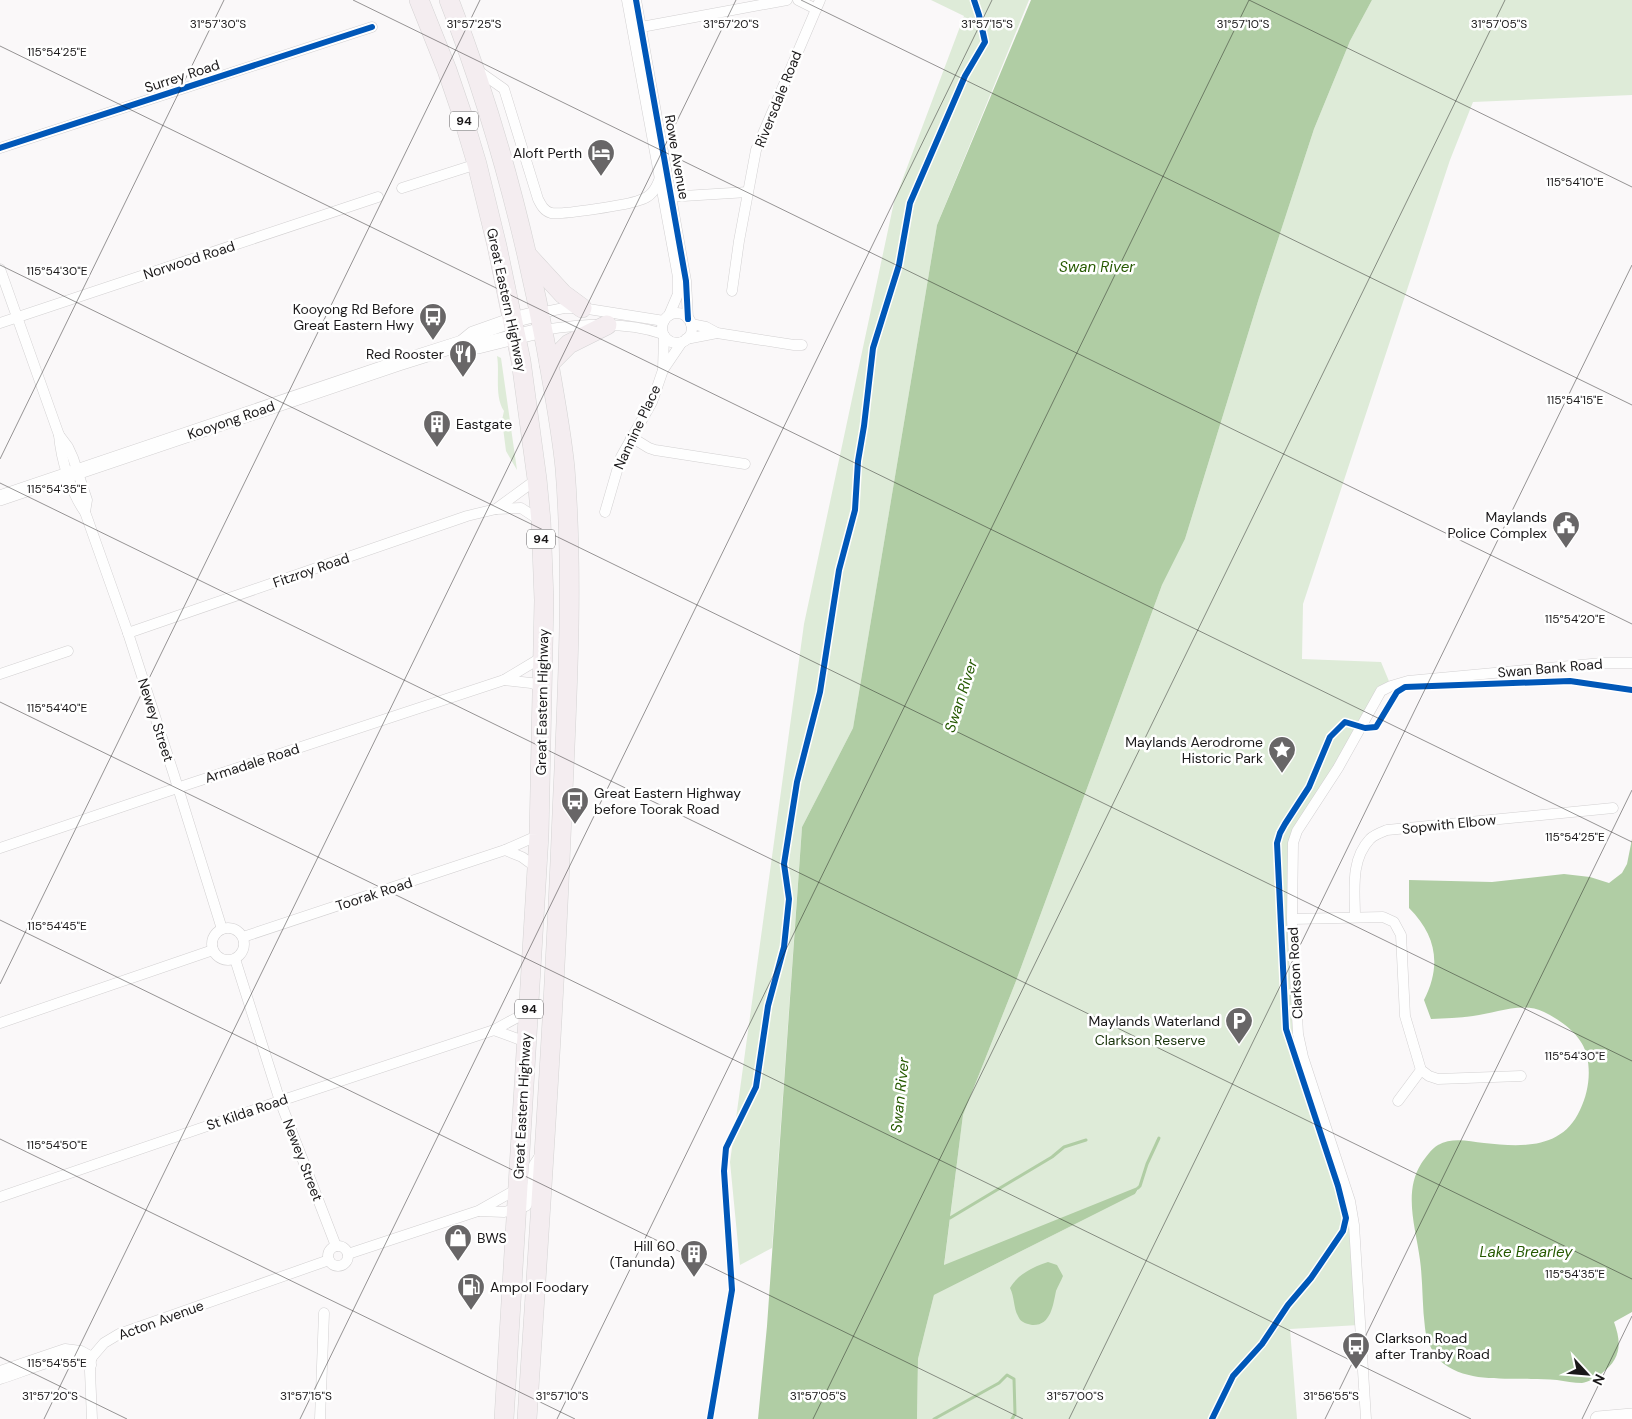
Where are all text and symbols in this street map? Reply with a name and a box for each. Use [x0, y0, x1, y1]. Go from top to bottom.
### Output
text: 31°57'30"S [190, 16, 246, 32]
text: 31°57'25"S [446, 16, 502, 32]
text: 31°57'20"S [703, 16, 759, 32]
text: 31°57'15"S [961, 16, 1013, 32]
text: 31°57'10"S [1217, 16, 1270, 32]
text: 31°57'05"S [1471, 16, 1527, 32]
text: 115°54'25"E [27, 44, 87, 60]
street label: Riversdale Road [750, 48, 806, 150]
street label: Surrey Road [142, 55, 222, 97]
road number: 94 [450, 112, 478, 130]
street label: Rowe Avenue [661, 113, 693, 201]
hotel icon: Aloft Perth [586, 138, 616, 177]
place label: Aloft Perth [513, 144, 582, 162]
text: 115°54'10"E [1546, 174, 1604, 190]
street label: Great Eastern Highway [483, 226, 531, 374]
street label: Norwood Road [141, 237, 237, 283]
water label: Swan River [1059, 257, 1135, 277]
text: 115°54'30"E [26, 263, 88, 279]
place label: Kooyong Rd Before Great Eastern Hwy [293, 300, 414, 334]
bus stop icon: Kooyong Rd Before Great Eastern Hwy [418, 302, 448, 341]
restaurant icon: Red Rooster [448, 339, 478, 378]
place label: Red Rooster [366, 345, 444, 363]
street label: Nannine Place [610, 382, 664, 472]
text: 115°54'15"E [1547, 392, 1603, 408]
street label: Kooyong Road [185, 397, 277, 443]
building icon: Eastgate [422, 409, 452, 448]
place label: Eastgate [456, 415, 512, 433]
text: 115°54'35"E [27, 481, 87, 497]
place label: Maylands Police Complex [1448, 508, 1547, 542]
public building icon: Maylands Police Complex [1551, 510, 1581, 549]
road number: 94 [527, 530, 555, 548]
street label: Fitzroy Road [270, 549, 352, 591]
text: 115°54'20"E [1545, 611, 1606, 627]
street label: Great Eastern Highway [532, 628, 552, 776]
street label: Swan Bank Road [1497, 654, 1603, 682]
water label: Swan River [940, 656, 982, 735]
street label: Newey Street [134, 676, 178, 764]
text: 115°54'40"E [27, 700, 87, 716]
place label: Maylands Aerodrome Historic Park [1125, 733, 1263, 767]
place icon: Maylands Aerodrome Historic Park [1267, 735, 1297, 774]
street label: Armadale Road [202, 739, 302, 787]
place label: Great Eastern Highway before Toorak Road [594, 784, 741, 818]
bus stop icon: Great Eastern Highway before Toorak Road [560, 786, 590, 825]
street label: Sopwith Elbow [1401, 810, 1497, 838]
text: 115°54'25"E [1545, 829, 1605, 845]
street label: Toorak Road [333, 873, 415, 915]
text: 115°54'45"E [27, 918, 87, 934]
street label: Clarkson Road [1284, 926, 1306, 1020]
road number: 94 [515, 1000, 543, 1019]
parking icon: Maylands Waterland [1224, 1006, 1254, 1045]
place label: Maylands Waterland [1088, 1012, 1220, 1030]
park label: Clarkson Reserve [1095, 1031, 1205, 1049]
street label: Great Eastern Highway [509, 1032, 535, 1180]
text: 115°54'30"E [1544, 1048, 1606, 1064]
water label: Swan River [886, 1056, 914, 1134]
street label: St Kilda Road [204, 1090, 290, 1134]
street label: Newey Street [279, 1116, 327, 1204]
text: 115°54'50"E [27, 1137, 88, 1153]
shop icon: BWS [443, 1223, 473, 1262]
place label: BWS [477, 1229, 507, 1247]
place label: Hill 60 (Tanunda) [610, 1237, 675, 1271]
building icon: Hill 60 (Tanunda) [679, 1239, 709, 1278]
water label: Lake Brearley [1479, 1242, 1573, 1262]
text: 115°54'35"E [1545, 1266, 1605, 1282]
fuel station icon: Ampol Foodary [456, 1272, 486, 1311]
place label: Ampol Foodary [490, 1278, 589, 1296]
street label: Acton Avenue [116, 1296, 206, 1344]
place label: Clarkson Road after Tranby Road [1375, 1329, 1490, 1363]
bus stop icon: Clarkson Road after Tranby Road [1341, 1331, 1371, 1370]
north arrow [1562, 1349, 1612, 1399]
text: 115°54'55"E [27, 1355, 87, 1371]
text: N [1588, 1371, 1609, 1388]
text: 31°57'20"S [22, 1388, 78, 1404]
text: 31°57'15"S [280, 1388, 332, 1404]
text: 31°57'10"S [536, 1388, 589, 1404]
text: 31°57'05"S [790, 1388, 846, 1404]
text: 31°57'00"S [1046, 1388, 1104, 1404]
text: 31°56'55"S [1303, 1388, 1359, 1404]

